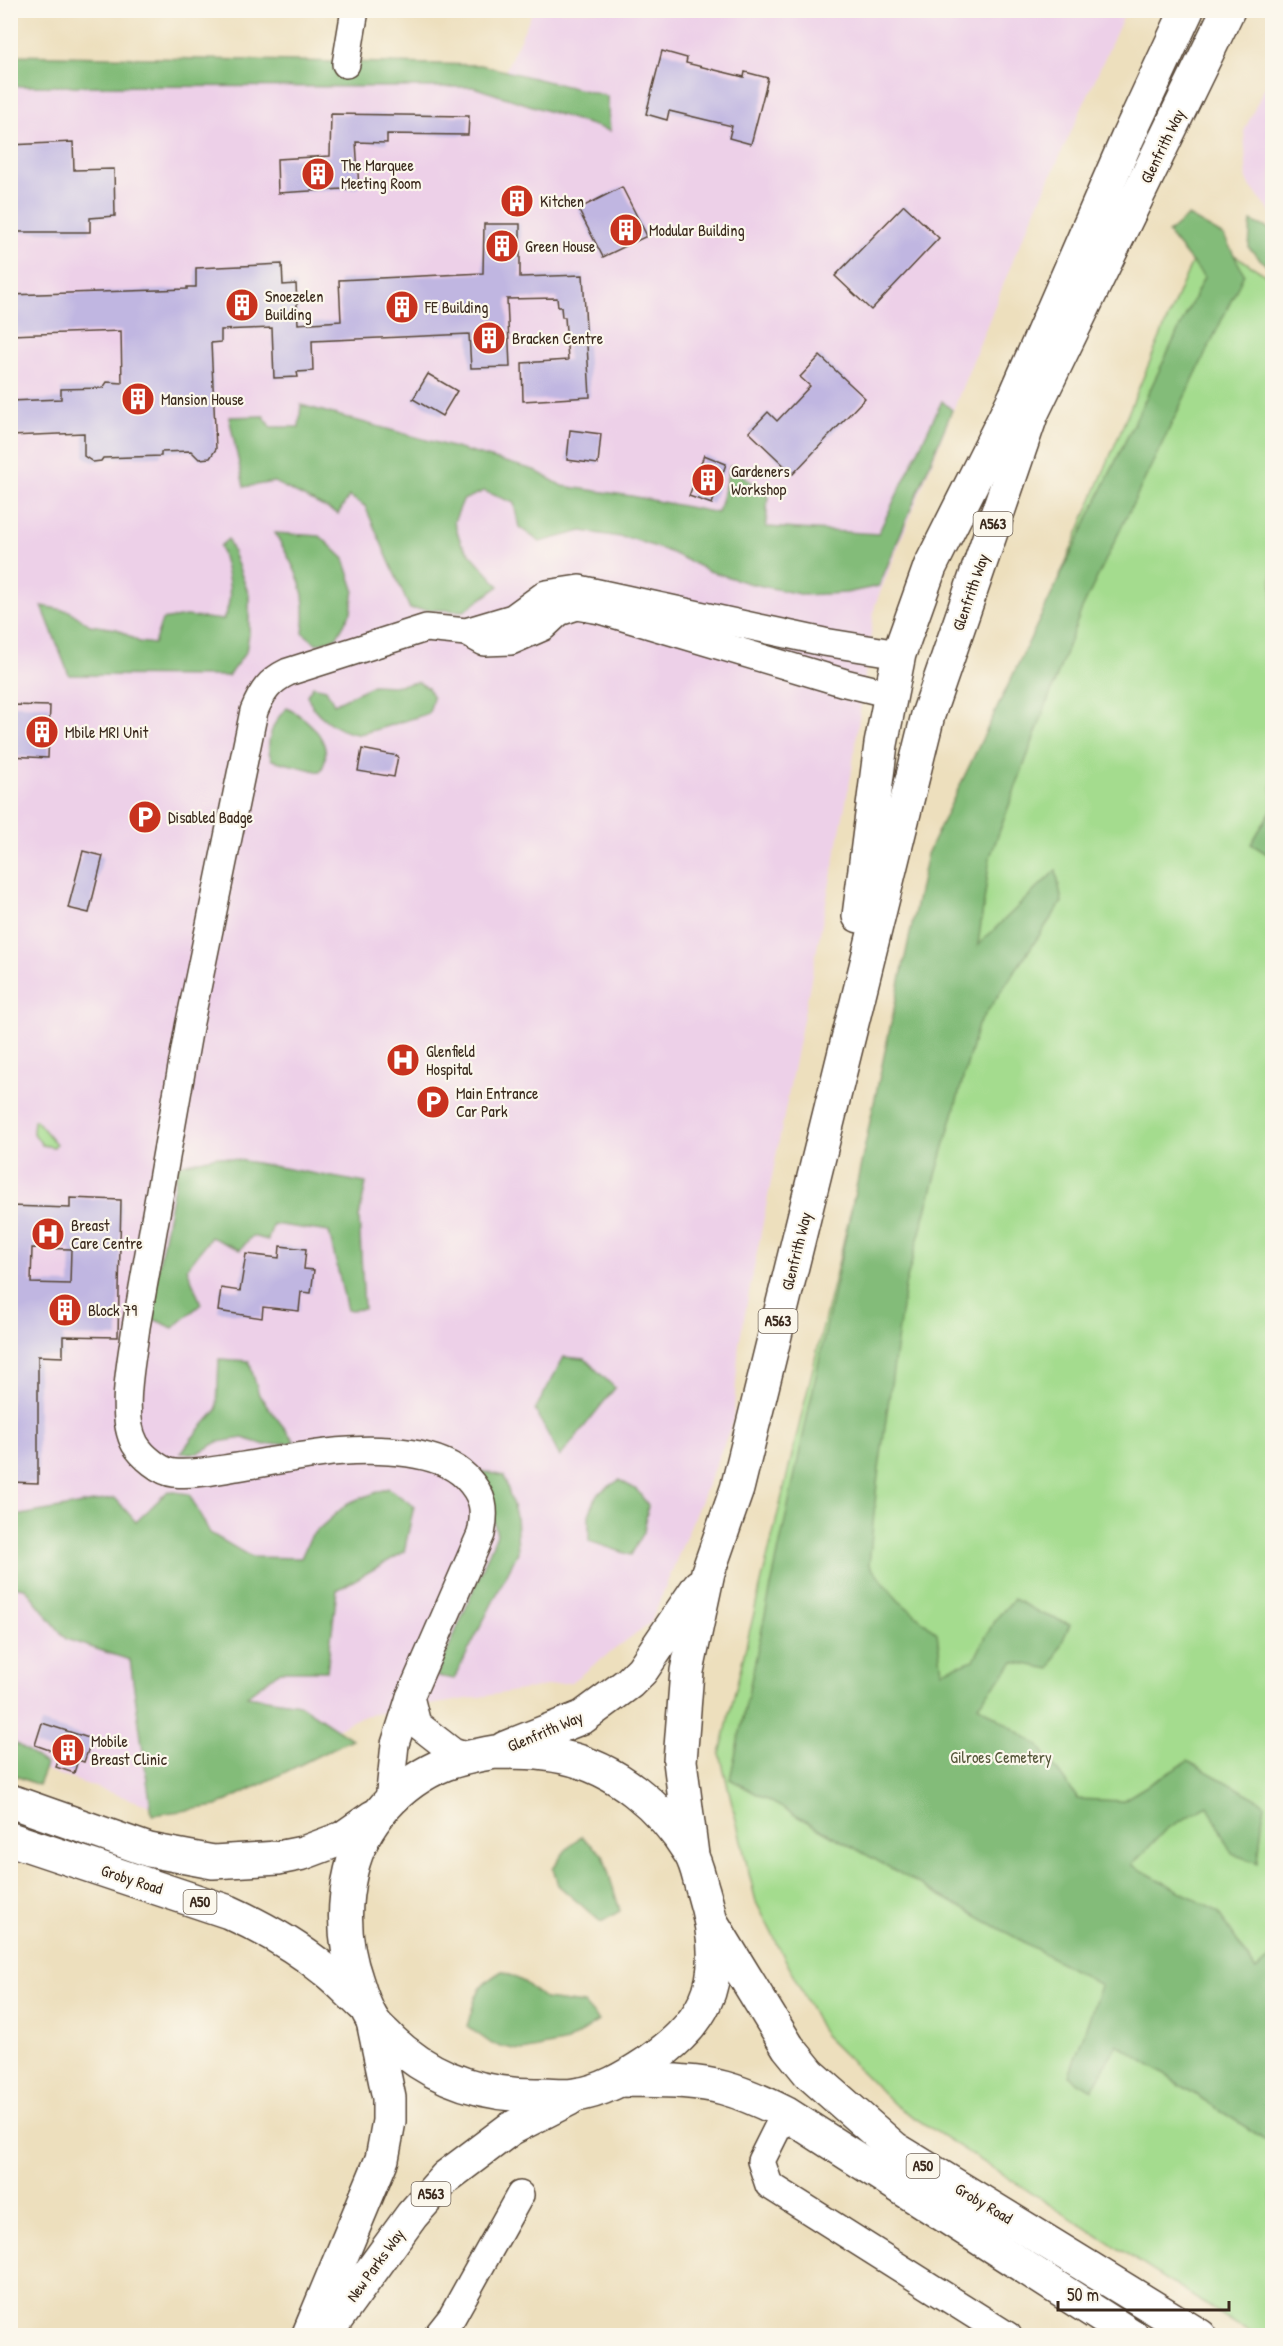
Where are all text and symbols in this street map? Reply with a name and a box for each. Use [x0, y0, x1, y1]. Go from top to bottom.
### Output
street label: Glenfrith Way [1135, 105, 1189, 187]
place label: The Marquee Meeting Room [341, 154, 422, 194]
building icon: The Marquee Meeting Room [300, 156, 336, 192]
building icon: Kitchen [499, 183, 535, 219]
place label: Kitchen [540, 190, 584, 212]
building icon: Modular Building [608, 212, 644, 248]
place label: Modular Building [649, 219, 745, 241]
building icon: Green House [484, 228, 520, 264]
place label: Green House [525, 235, 596, 257]
place label: Snoezelen Building [265, 285, 323, 325]
building icon: Snoezelen Building [224, 287, 260, 323]
building icon: FE Building [384, 289, 420, 325]
place label: FE Building [424, 296, 488, 318]
building icon: Bracken Centre [471, 320, 507, 356]
place label: Bracken Centre [512, 327, 604, 349]
building icon: Mansion House [120, 381, 156, 417]
place label: Mansion House [161, 388, 245, 410]
place label: Gardeners Workshop [731, 460, 790, 500]
building icon: Gardeners Workshop [690, 462, 726, 498]
road number: A563 [974, 512, 1012, 536]
street label: Glenfrith Way [947, 550, 993, 633]
building icon: Mbile MRI Unit [24, 714, 60, 750]
place label: Mbile MRI Unit [65, 721, 149, 743]
parking icon: Disabled Badge [127, 799, 163, 835]
place label: Disabled Badge [168, 806, 253, 828]
place label: Glenfield Hospital [426, 1040, 475, 1080]
hospital icon: Glenfield Hospital [385, 1042, 421, 1078]
place label: Main Entrance Car Park [456, 1082, 539, 1122]
parking icon: Main Entrance Car Park [415, 1084, 451, 1120]
street label: Glenfrith Way [776, 1209, 816, 1292]
place label: Breast Care Centre [71, 1214, 143, 1254]
hospital icon: Breast Care Centre [30, 1216, 66, 1252]
building icon: Block 79 [47, 1292, 83, 1328]
place label: Block 79 [88, 1299, 137, 1321]
road number: A563 [758, 1309, 798, 1333]
street label: Glenfrith Way [504, 1705, 586, 1757]
place label: Mobile Breast Clinic [91, 1730, 168, 1770]
building icon: Mobile Breast Clinic [50, 1732, 86, 1768]
park label: Gilroes Cemetery [950, 1746, 1052, 1768]
street label: Groby Road [98, 1859, 166, 1899]
road number: A50 [184, 1890, 216, 1914]
road number: A50 [906, 2154, 940, 2178]
street label: Groby Road [951, 2177, 1017, 2229]
road number: A563 [412, 2182, 450, 2206]
street label: New Parks Way [341, 2224, 409, 2306]
scale bar [1058, 2274, 1229, 2312]
text: 50 m [1067, 2282, 1099, 2307]

